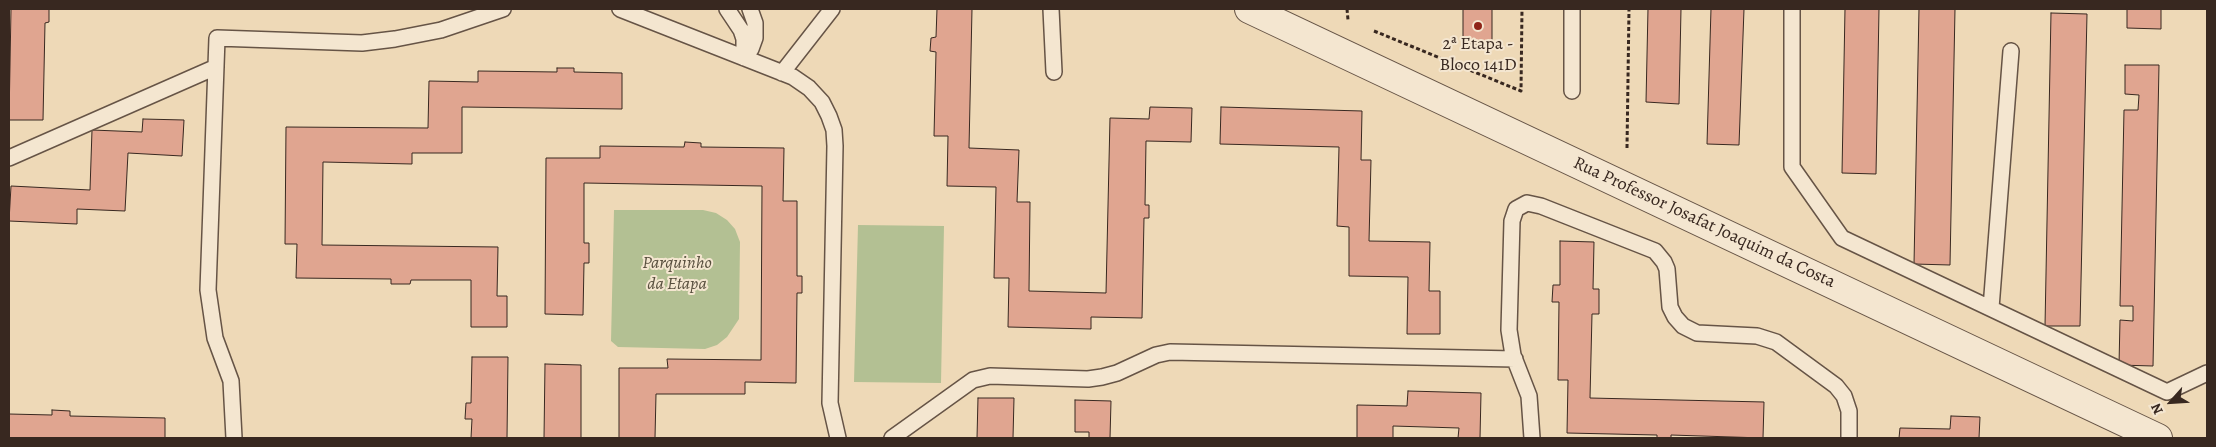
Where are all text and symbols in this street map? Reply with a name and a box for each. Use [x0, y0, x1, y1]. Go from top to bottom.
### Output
marker: 2ª Etapa - Bloco 141D [1472, 20, 1484, 32]
place label: 2ª Etapa - Bloco 141D [1439, 34, 1517, 76]
street label: Rua Professor Josafat Joaquim da Costa [1569, 153, 1839, 293]
park label: Parquinho da Etapa [642, 253, 712, 296]
north arrow [2146, 377, 2196, 427]
text: N [2146, 400, 2168, 418]

